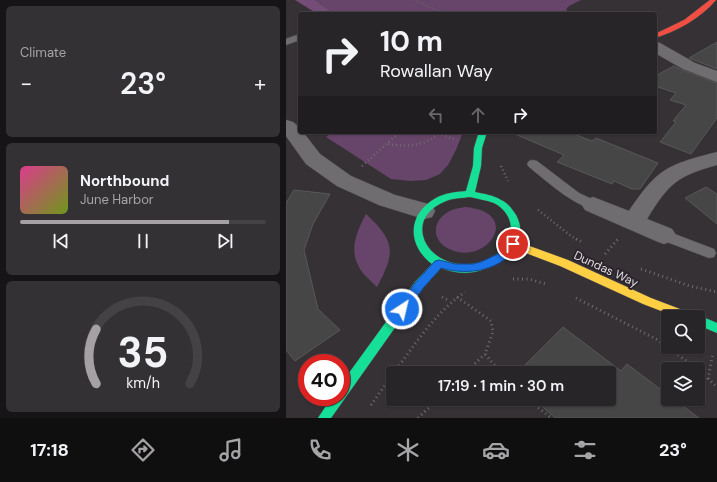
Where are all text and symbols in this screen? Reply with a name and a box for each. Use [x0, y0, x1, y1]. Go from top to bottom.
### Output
text: 10 m [380, 23, 443, 60]
icon: right [314, 28, 366, 80]
text: Climate [20, 44, 66, 61]
text: Rowallan Way [380, 59, 493, 83]
text: 23° [120, 64, 166, 103]
text: − [20, 69, 32, 98]
text: + [254, 69, 266, 98]
icon: left [425, 104, 447, 126]
icon: ahead [467, 104, 489, 126]
icon: right [509, 104, 531, 126]
text: Northbound [80, 171, 169, 191]
text: June Harbor [80, 191, 154, 208]
pin [496, 227, 530, 261]
icon: previous [50, 230, 72, 252]
icon: pause [132, 230, 154, 252]
icon: next [214, 230, 236, 252]
icon: arrive [502, 233, 524, 255]
street label: Dundas Way [571, 247, 641, 291]
position arrow [381, 288, 423, 330]
map controls [661, 310, 705, 406]
button: search [661, 310, 705, 354]
text: 35 [118, 326, 168, 380]
speed limit sign: 40 [298, 354, 350, 406]
button: layers [661, 362, 705, 406]
text: km/h [126, 374, 160, 392]
text: 17:19 · 1 min · 30 m [438, 376, 564, 396]
icon: directions [129, 436, 157, 464]
icon: music [217, 436, 245, 464]
icon: phone [306, 436, 334, 464]
icon: climate [394, 436, 422, 464]
icon: car [482, 436, 510, 464]
icon: filters [571, 436, 599, 464]
text: 17:18 [30, 438, 69, 462]
text: 23° [659, 438, 687, 462]

